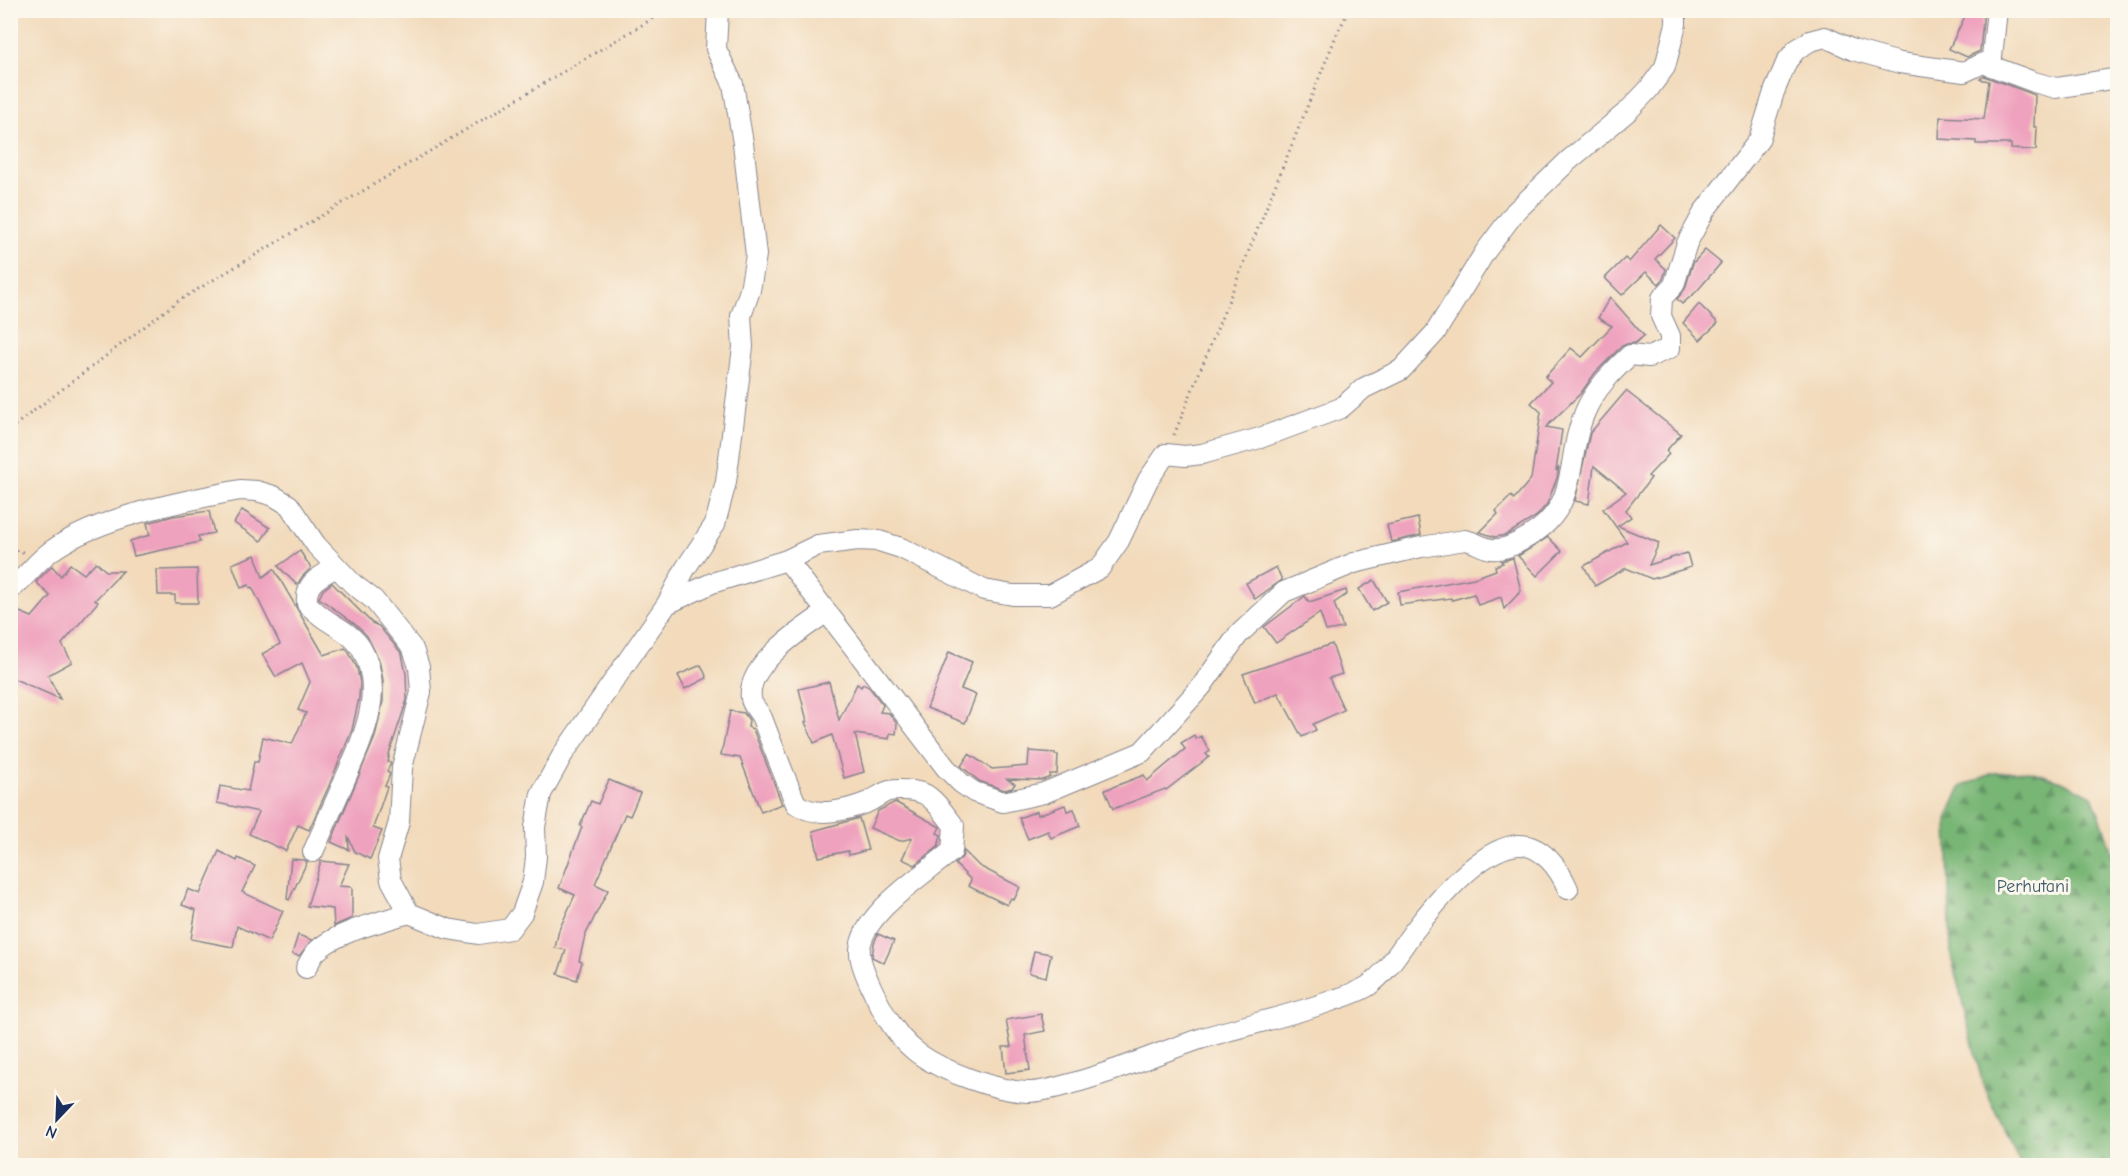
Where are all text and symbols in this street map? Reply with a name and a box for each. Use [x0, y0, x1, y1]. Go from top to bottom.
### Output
park label: Perhutani [1997, 876, 2069, 897]
north arrow [27, 1089, 87, 1149]
text: N [43, 1122, 60, 1142]

